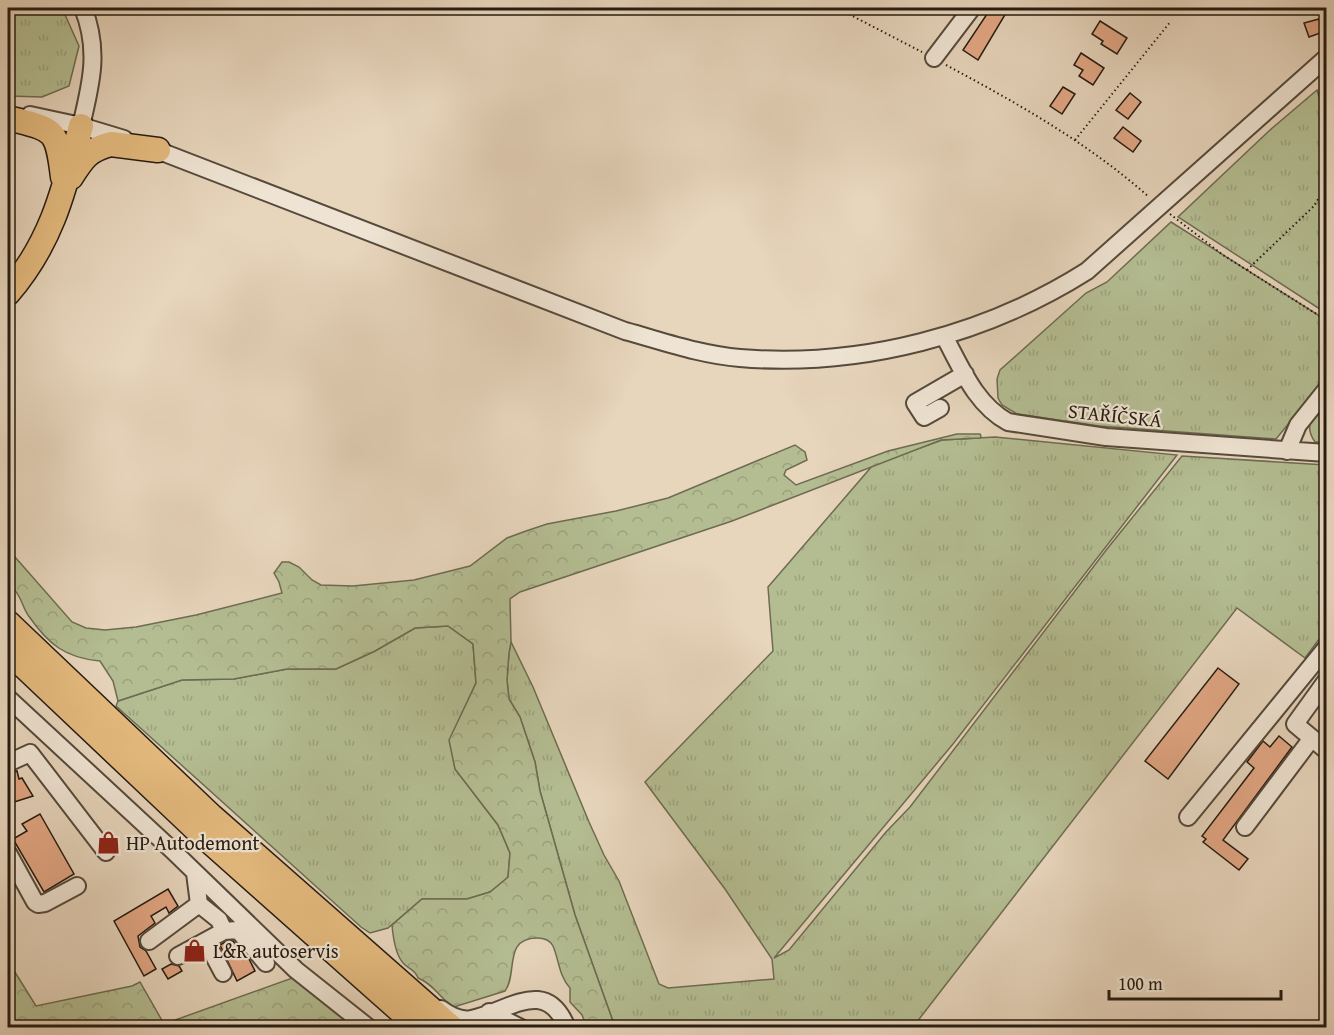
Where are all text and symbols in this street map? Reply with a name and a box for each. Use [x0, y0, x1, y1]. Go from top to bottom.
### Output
street label: STAŘÍČSKÁ [1067, 396, 1163, 434]
place label: HP Autodemont [126, 828, 260, 857]
shop icon: HP Autodemont [95, 829, 121, 855]
place label: L&R autoservis [213, 936, 339, 965]
shop icon: L&R autoservis [182, 937, 208, 963]
scale bar [1109, 963, 1282, 1001]
text: 100 m [1118, 970, 1163, 997]

